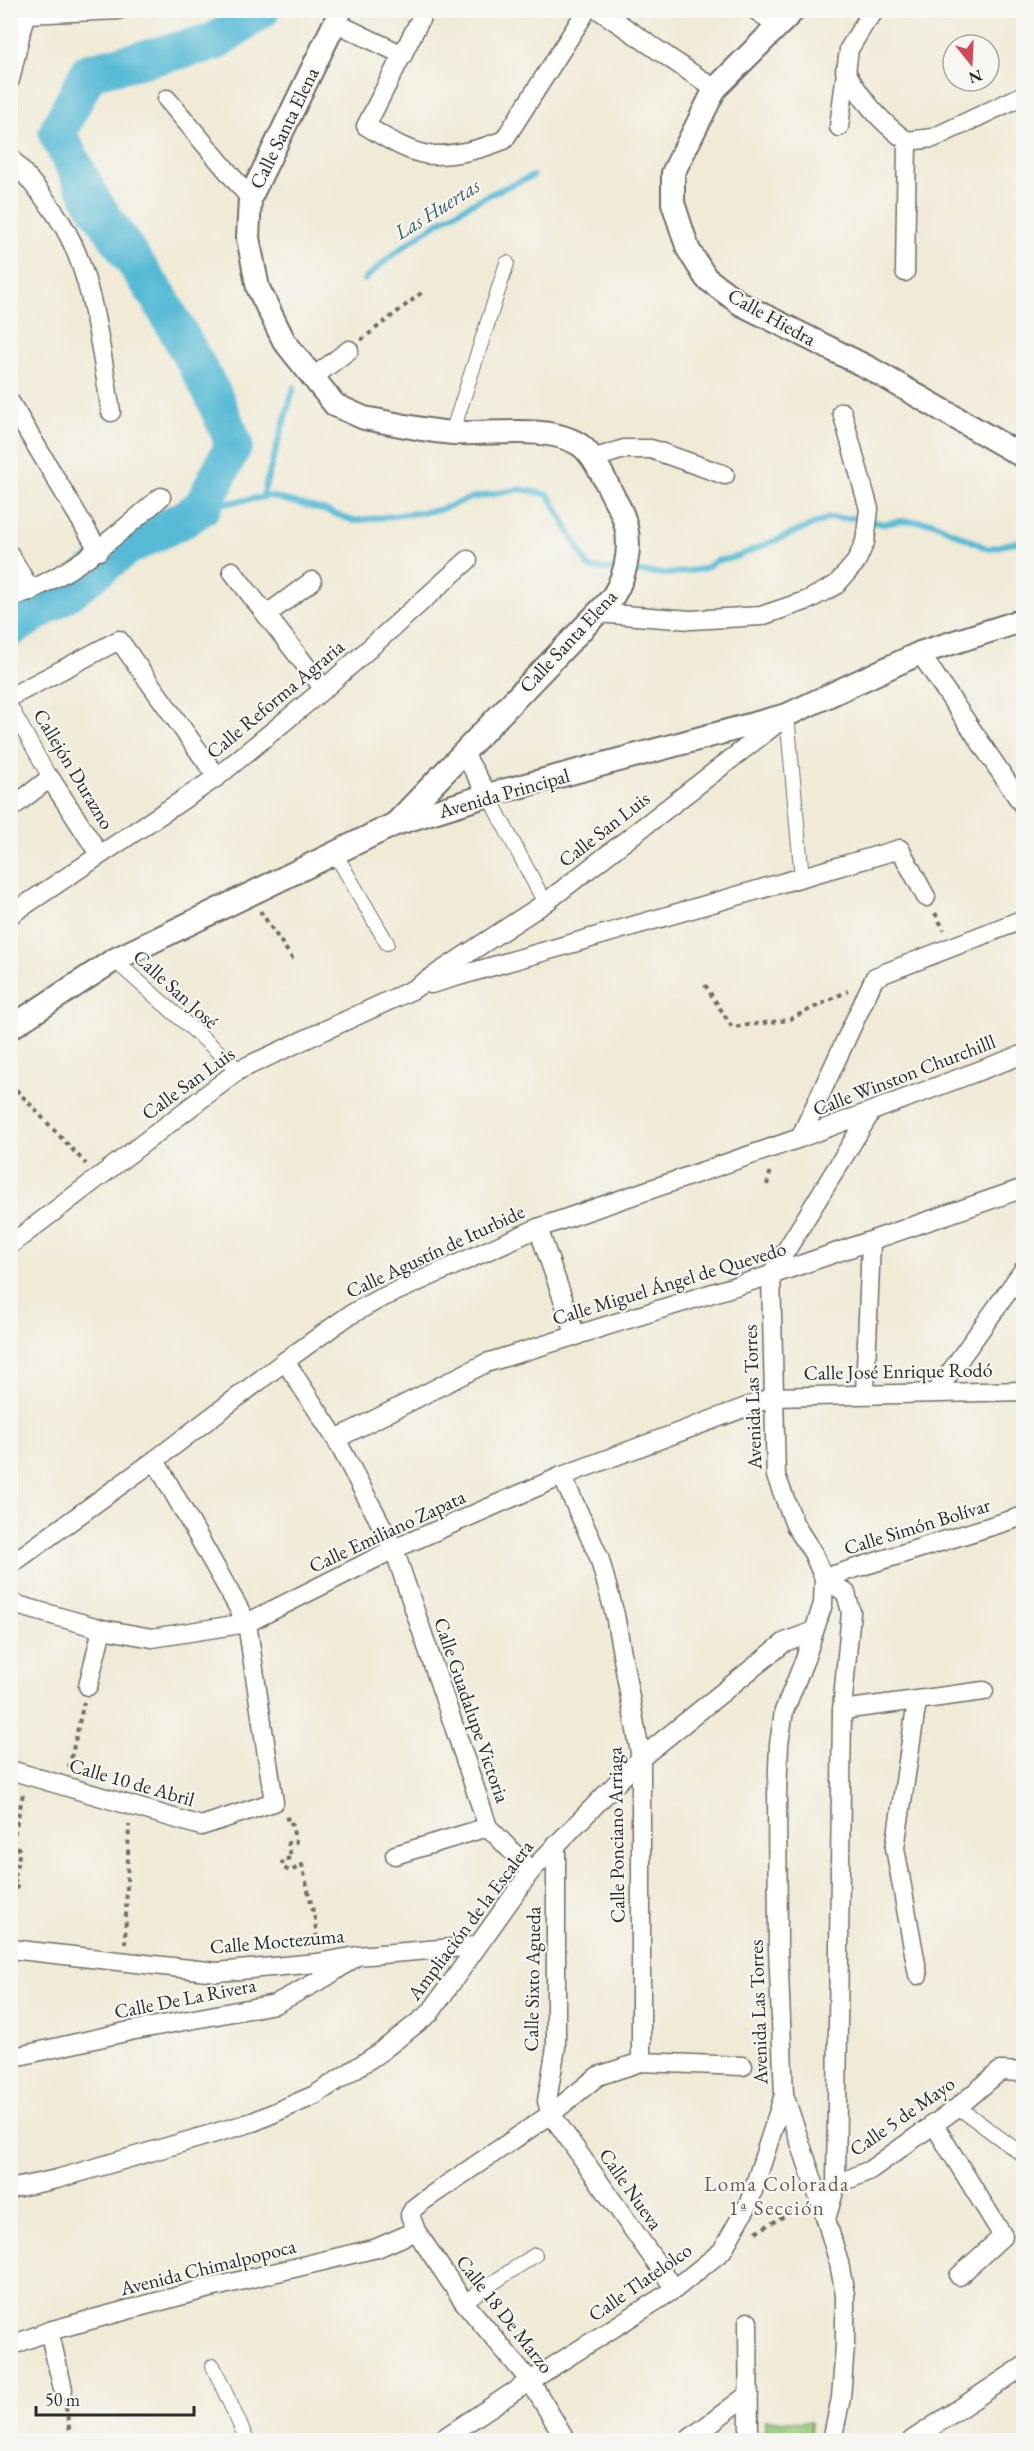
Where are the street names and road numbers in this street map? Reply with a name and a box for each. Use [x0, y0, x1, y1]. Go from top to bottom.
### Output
street label: Calle Santa Elena [243, 63, 325, 193]
street label: Calle Hiedra [723, 282, 821, 352]
street label: Calle Santa Elena [513, 584, 623, 698]
street label: Calle Reforma Agraria [201, 634, 349, 764]
street label: Callejón Durazno [28, 704, 120, 834]
street label: Avenida Principal [435, 762, 573, 824]
street label: Calle San Luis [553, 785, 655, 873]
street label: Calle San José [128, 944, 224, 1034]
street label: Calle Winston Churchilll [809, 1028, 999, 1122]
street label: Calle San Luis [136, 1040, 240, 1126]
street label: Calle Agustín de Iturbide [342, 1198, 529, 1304]
street label: Calle Miguel Ángel de Quevedo [549, 1235, 789, 1331]
street label: Avenida Las Torres [736, 1324, 768, 1471]
street label: Calle José Enrique Rodó [803, 1356, 993, 1386]
street label: Calle Emiliano Zapata [305, 1483, 469, 1579]
street label: Calle Simón Bolívar [841, 1491, 994, 1561]
street label: Calle Guadalupe Victoria [428, 1614, 516, 1806]
street label: Calle Ponciano Arriaga [601, 1747, 631, 1923]
street label: Calle 10 de Abril [66, 1752, 198, 1812]
street label: Ampliación de la Escalera [401, 1835, 539, 2006]
street label: Calle Sixto Agueda [518, 1906, 546, 2052]
street label: Calle Moctezuma [209, 1922, 345, 1960]
street label: Avenida Las Torres [742, 1939, 774, 2086]
street label: Calle De La Rivera [112, 1971, 258, 2024]
street label: Calle 5 de Mayo [844, 2070, 960, 2162]
street label: Calle Nueva [593, 2143, 669, 2235]
street label: Avenida Chimalpopoca [116, 2233, 299, 2302]
street label: Calle Tlatelolco [583, 2237, 697, 2327]
street label: Calle 18 De Marzo [451, 2249, 559, 2379]

